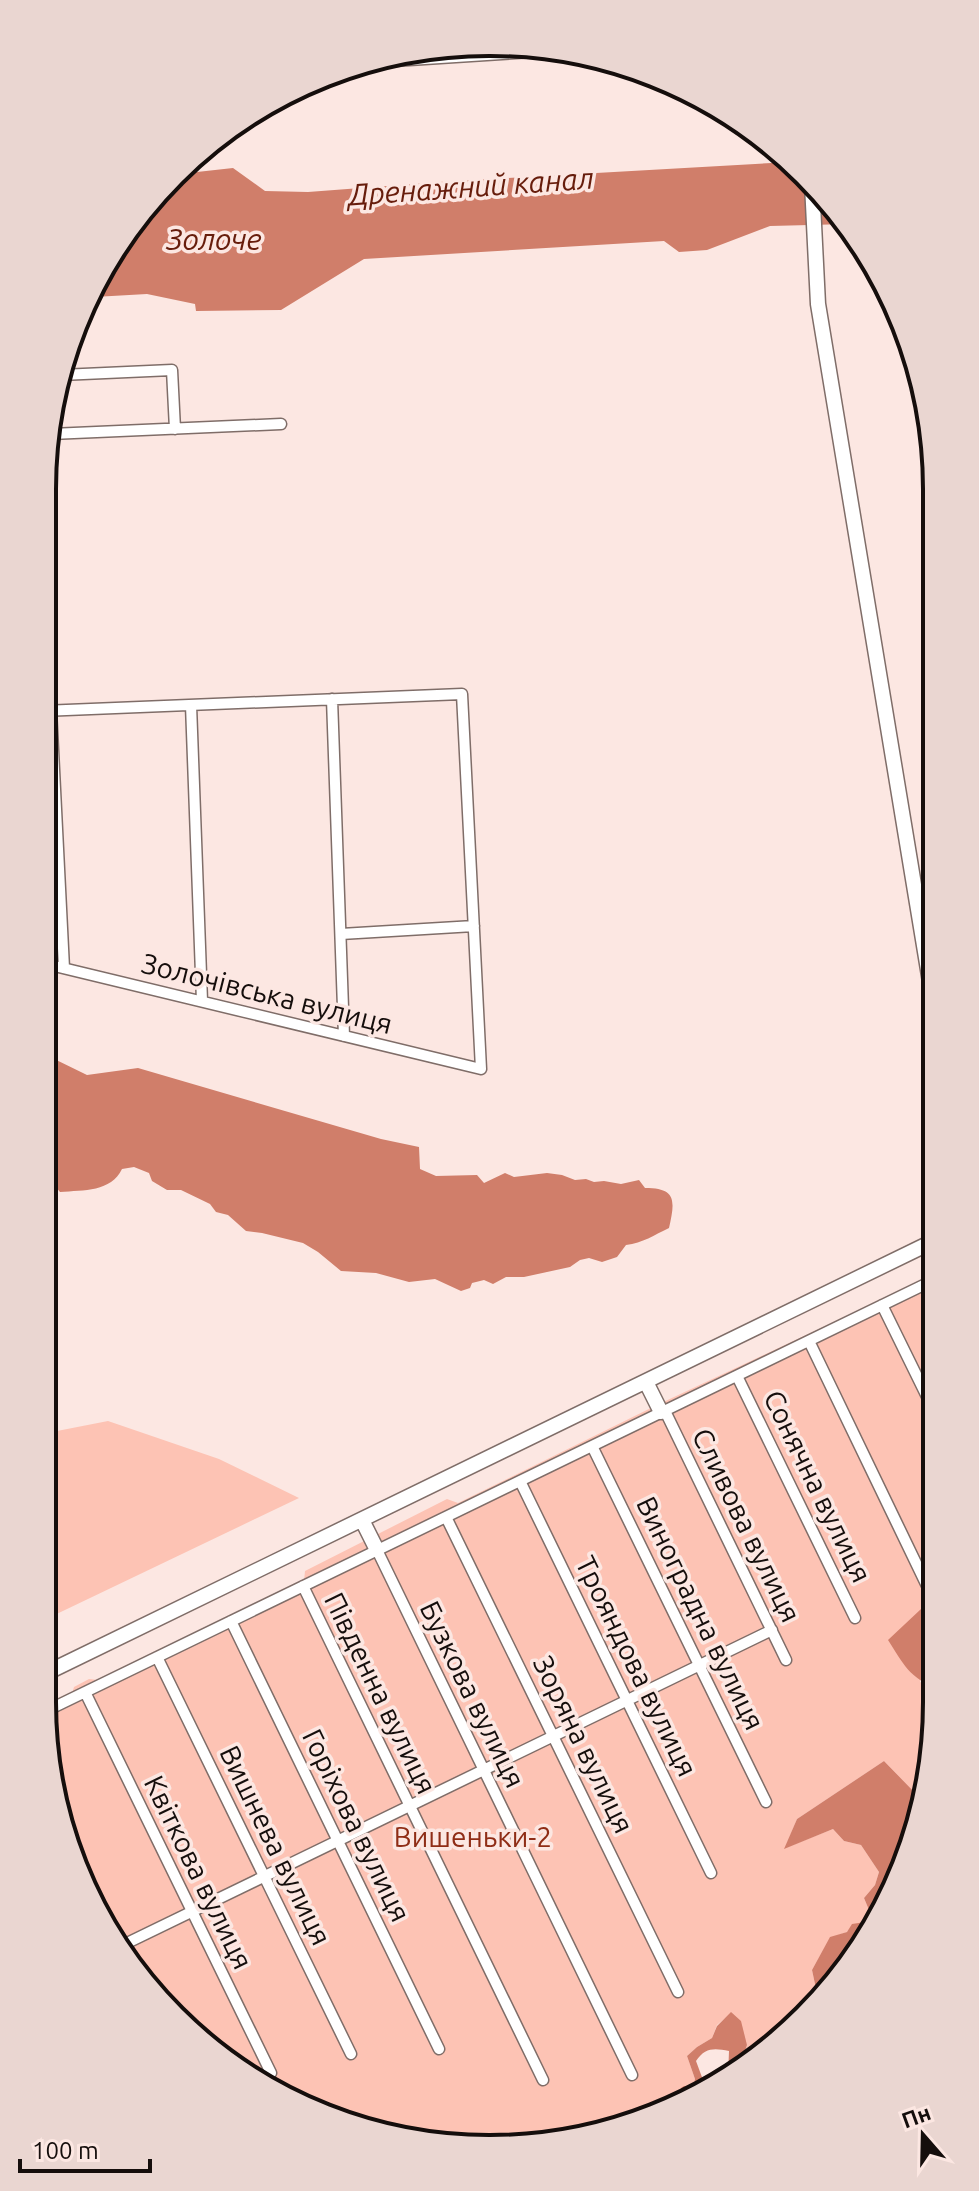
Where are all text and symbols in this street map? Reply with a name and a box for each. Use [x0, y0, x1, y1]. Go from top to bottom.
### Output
water label: Дренажний канал [344, 160, 595, 212]
water label: Золоче [165, 222, 262, 256]
street label: Золочівська вулиця [138, 947, 396, 1039]
street label: Сонячна вулиця [758, 1385, 878, 1587]
street label: Сливова вулиця [687, 1423, 807, 1627]
street label: Виноградна вулиця [631, 1491, 771, 1735]
street label: Трояндова вулиця [570, 1551, 704, 1781]
street label: Південна вулиця [319, 1587, 443, 1799]
street label: Бузкова вулиця [414, 1596, 532, 1792]
street label: Зоряна вулиця [528, 1650, 640, 1838]
street label: Горіхова вулиця [297, 1724, 417, 1926]
street label: Вишнева вулиця [214, 1740, 338, 1950]
street label: Квіткова вулиця [139, 1770, 259, 1974]
park label: Вишеньки-2 [394, 1821, 552, 1852]
north arrow [883, 2095, 963, 2175]
text: Пн [898, 2099, 934, 2132]
scale bar [20, 2123, 150, 2173]
text: 100 m [32, 2137, 99, 2164]

